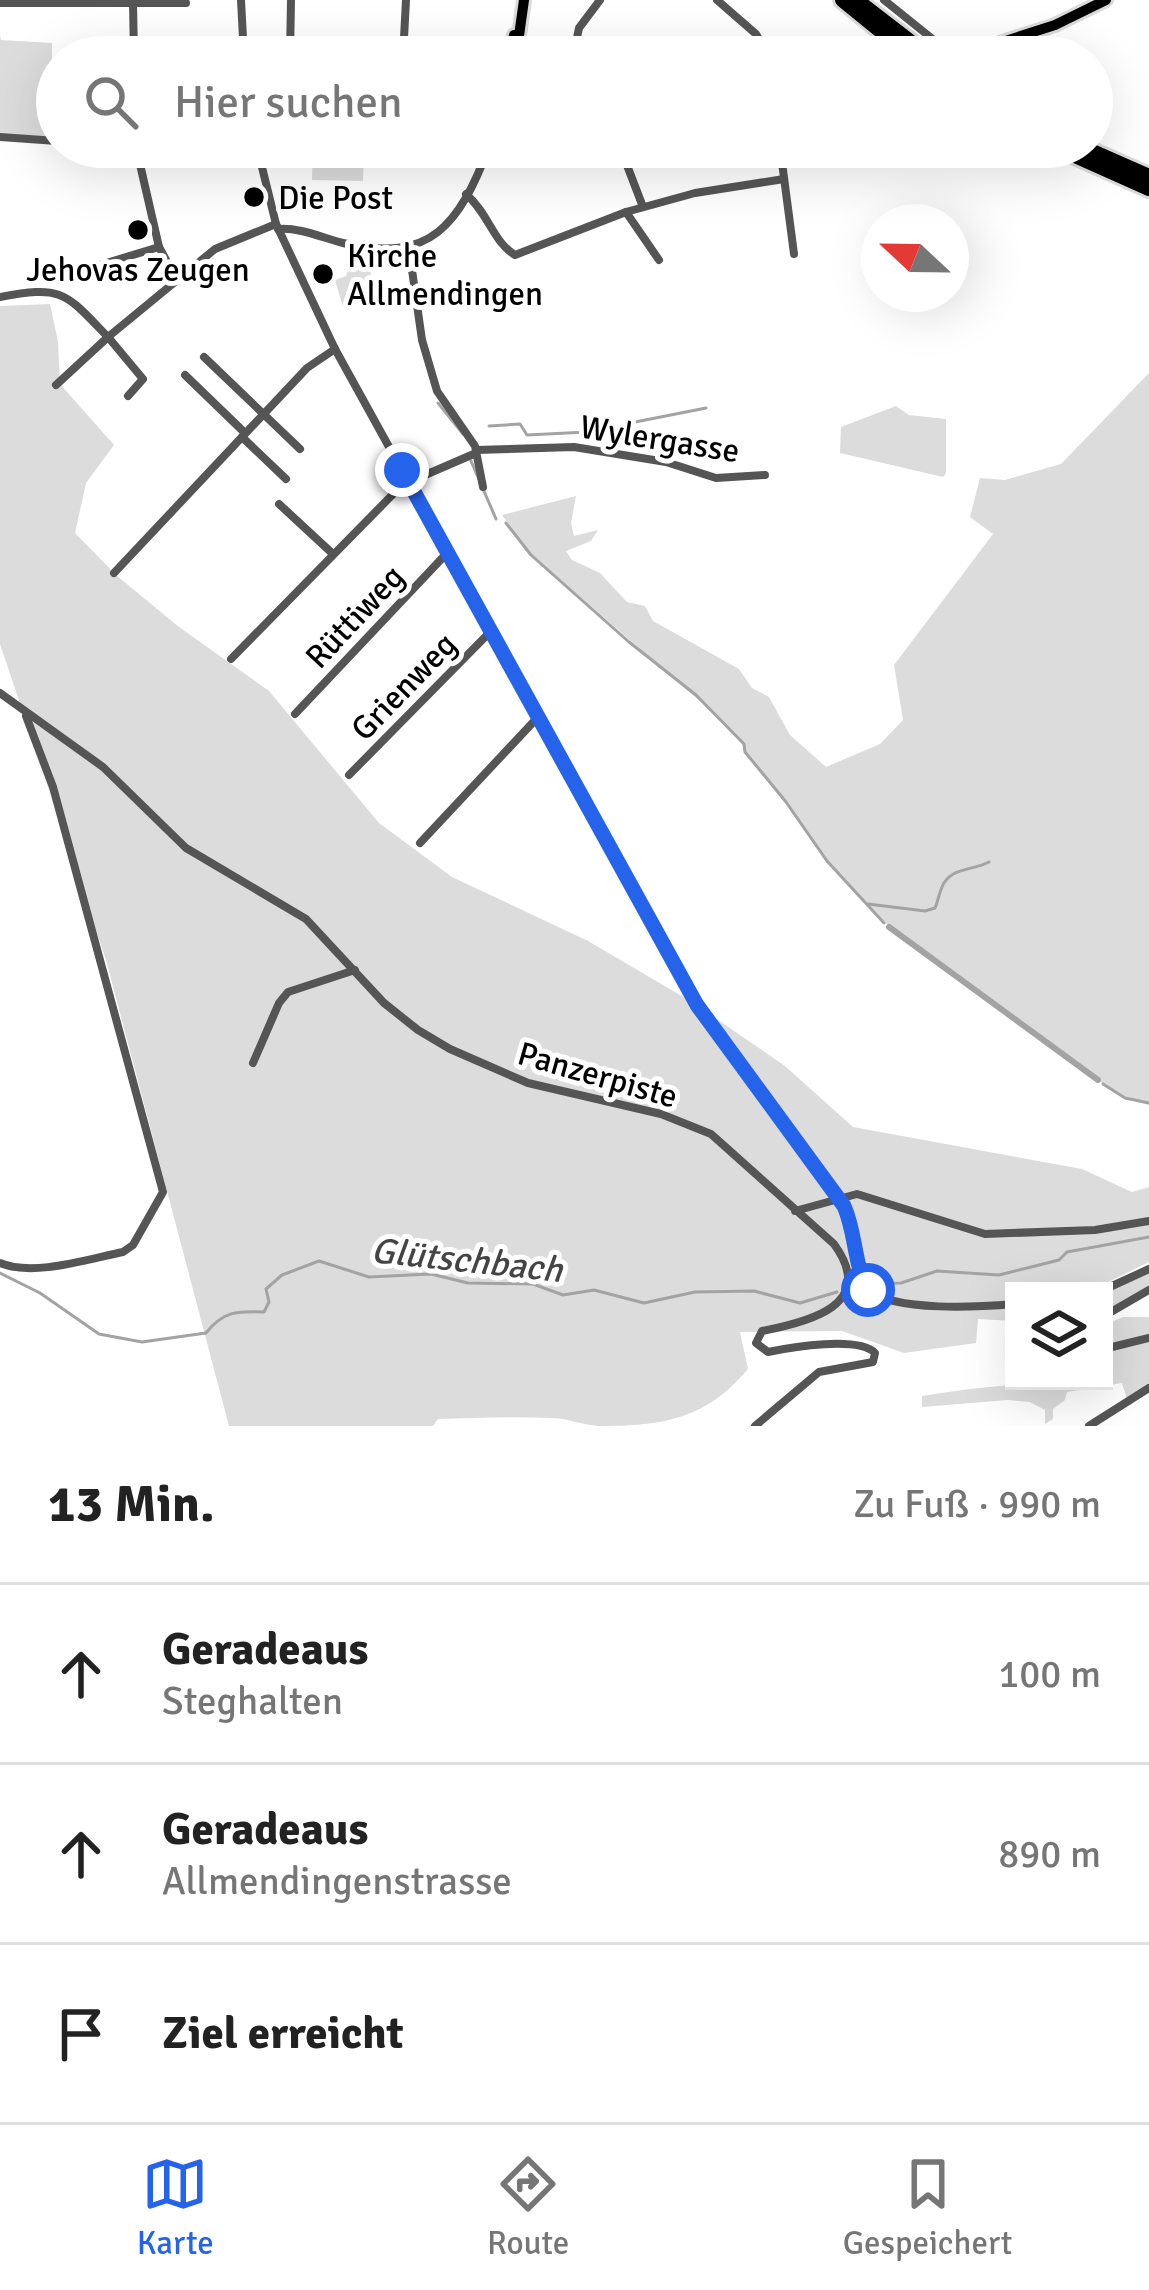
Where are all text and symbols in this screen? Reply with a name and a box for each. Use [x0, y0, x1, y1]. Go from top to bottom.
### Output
search box [36, 36, 1113, 168]
icon: search [78, 69, 144, 135]
text: Hier suchen [174, 75, 403, 130]
place label: Die Post [278, 178, 393, 219]
marker: Die Post [241, 184, 267, 210]
north arrow [861, 204, 969, 312]
marker: Jehovas Zeugen [125, 217, 151, 243]
place label: Kirche Allmendingen [347, 236, 543, 315]
place label: Jehovas Zeugen [26, 250, 250, 291]
marker: Kirche Allmendingen [310, 261, 336, 287]
street label: Wylergasse [577, 407, 742, 472]
route end [375, 443, 429, 497]
street label: Rüttiweg [297, 557, 413, 677]
street label: Grienweg [343, 625, 465, 750]
street label: Panzerpiste [513, 1033, 682, 1118]
water label: Glütschbach [369, 1228, 566, 1293]
route start [841, 1263, 895, 1317]
map controls [1005, 1282, 1113, 1390]
button: layers [1005, 1282, 1113, 1390]
text: 13 Min. [48, 1473, 215, 1536]
text: Zu Fuß · 990 m [853, 1480, 1101, 1528]
text: Geradeaus [162, 1622, 368, 1677]
icon: ahead [48, 1641, 114, 1707]
text: 100 m [998, 1650, 1101, 1698]
text: Steghalten [162, 1677, 343, 1725]
text: Geradeaus [162, 1802, 368, 1857]
icon: ahead [48, 1821, 114, 1887]
text: 890 m [998, 1830, 1101, 1878]
text: Allmendingenstrasse [162, 1857, 512, 1905]
icon: arrive [48, 2001, 114, 2067]
text: Ziel erreicht [162, 2006, 404, 2061]
tab: Karte [137, 2151, 214, 2264]
tab: Route [487, 2151, 569, 2264]
tab: Gespeichert [843, 2151, 1012, 2264]

